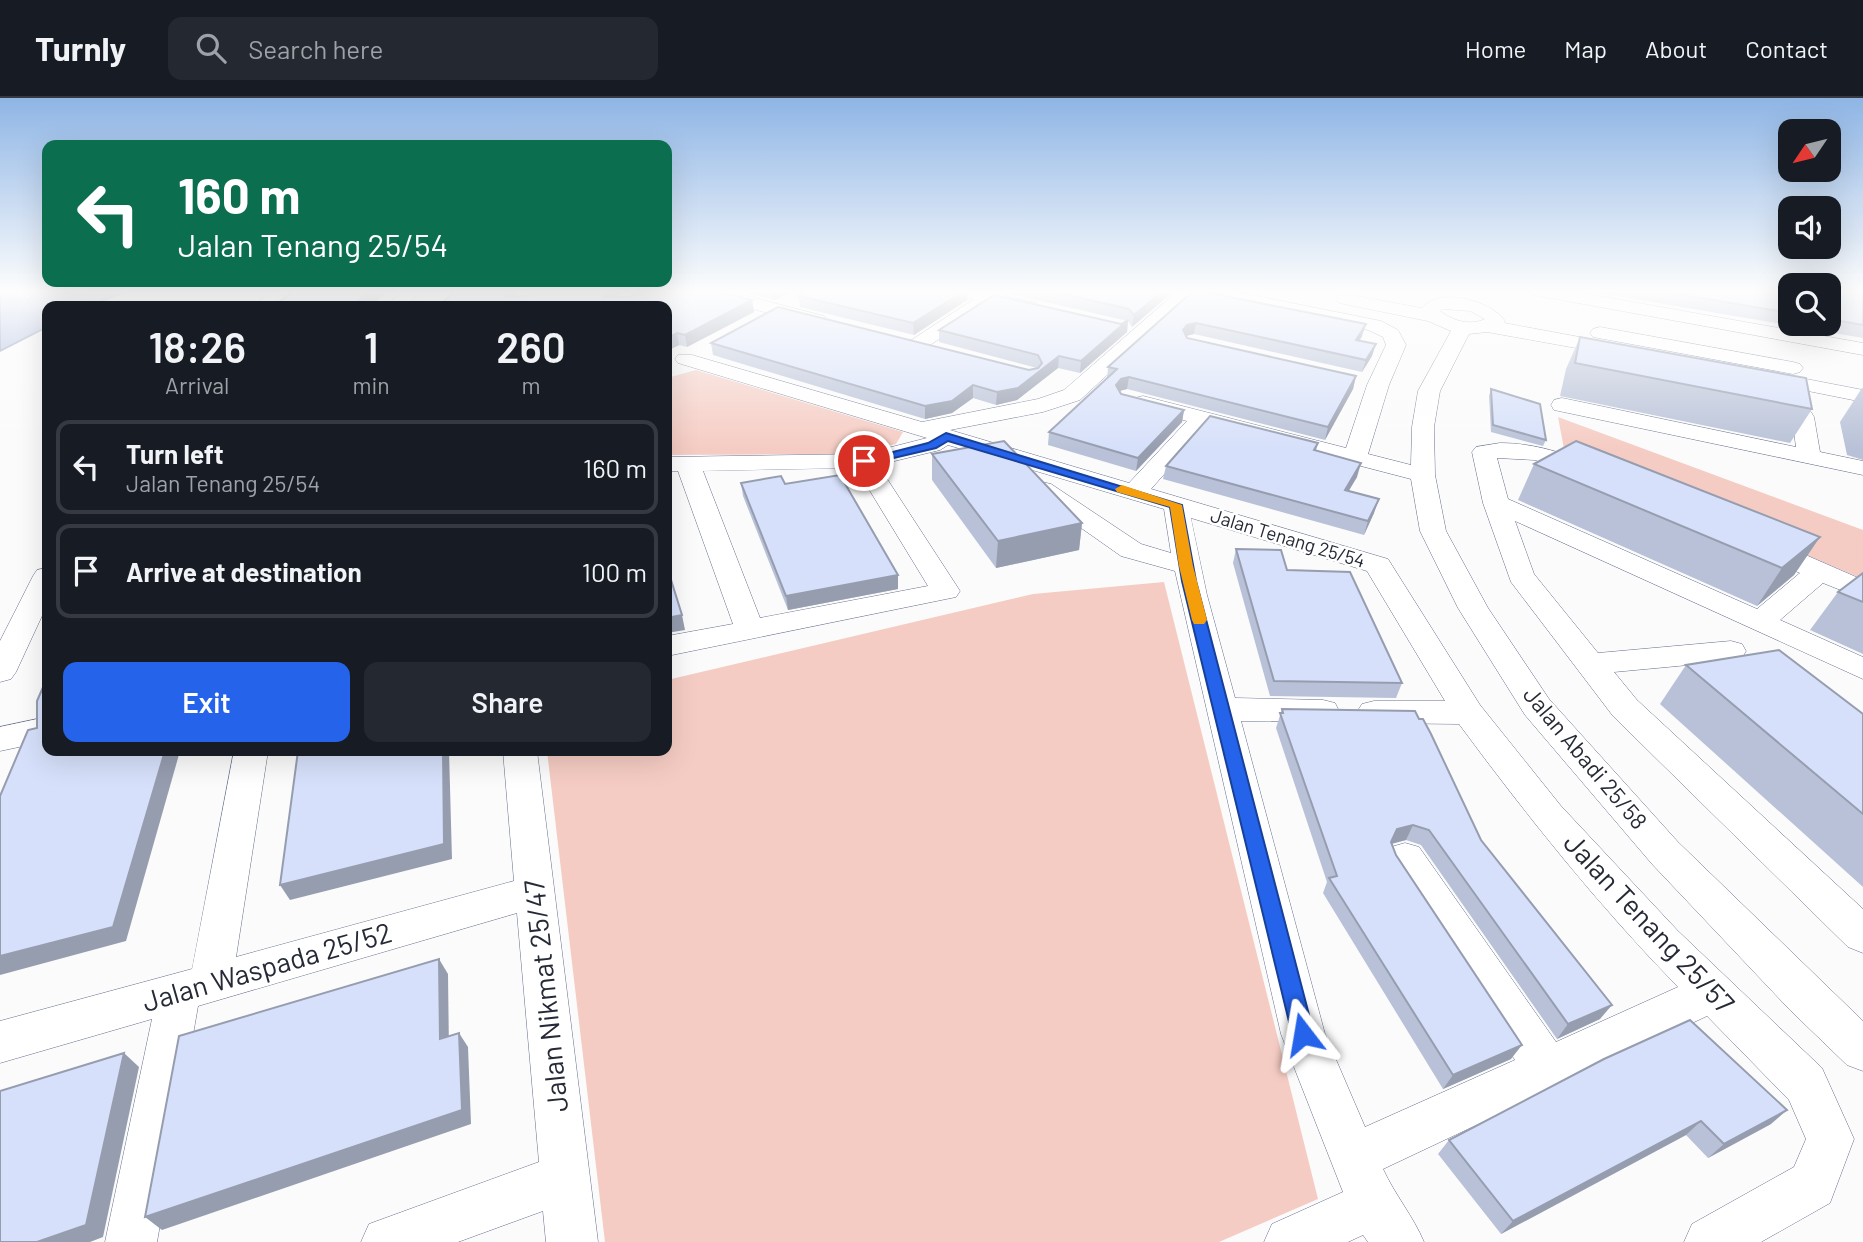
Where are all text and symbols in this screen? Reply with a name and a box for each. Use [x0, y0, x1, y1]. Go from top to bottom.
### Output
search box [168, 17, 658, 80]
text: Turnly [35, 28, 126, 68]
icon: search [192, 29, 230, 67]
text: Search here [248, 33, 383, 64]
text: Home [1465, 34, 1526, 63]
text: Map [1564, 34, 1607, 63]
text: About [1645, 34, 1707, 63]
text: Contact [1745, 34, 1828, 63]
north arrow [1778, 119, 1841, 182]
map controls [1778, 119, 1841, 336]
text: 160 m [178, 165, 300, 224]
icon: left [63, 168, 154, 259]
button: sound [1778, 196, 1841, 259]
text: Jalan Tenang 25/54 [178, 225, 448, 263]
button: search [1778, 273, 1841, 336]
text: 18:26 [149, 321, 246, 371]
text: 1 [364, 321, 379, 371]
text: 260 [496, 321, 566, 371]
text: Arrival [165, 371, 229, 399]
text: min [352, 371, 390, 399]
text: m [521, 371, 540, 399]
pin [834, 431, 894, 491]
text: Turn left [126, 438, 224, 469]
icon: arrive [845, 442, 883, 480]
icon: left [67, 448, 105, 486]
text: 160 m [583, 452, 647, 483]
text: Jalan Tenang 25/54 [126, 469, 320, 497]
street label: Jalan Tenang 25/54 [1208, 503, 1368, 572]
icon: arrive [67, 552, 105, 590]
text: Arrive at destination [126, 556, 362, 587]
text: 100 m [582, 556, 647, 587]
button: Exit [63, 662, 350, 742]
button: Share [364, 662, 651, 742]
street label: Jalan Abadi 25/58 [1518, 680, 1654, 834]
street label: Jalan Tenang 25/57 [1557, 825, 1742, 1020]
street label: Jalan Nikmat 25/47 [516, 878, 574, 1114]
street label: Jalan Waspada 25/52 [138, 914, 395, 1018]
position arrow [1266, 997, 1340, 1071]

